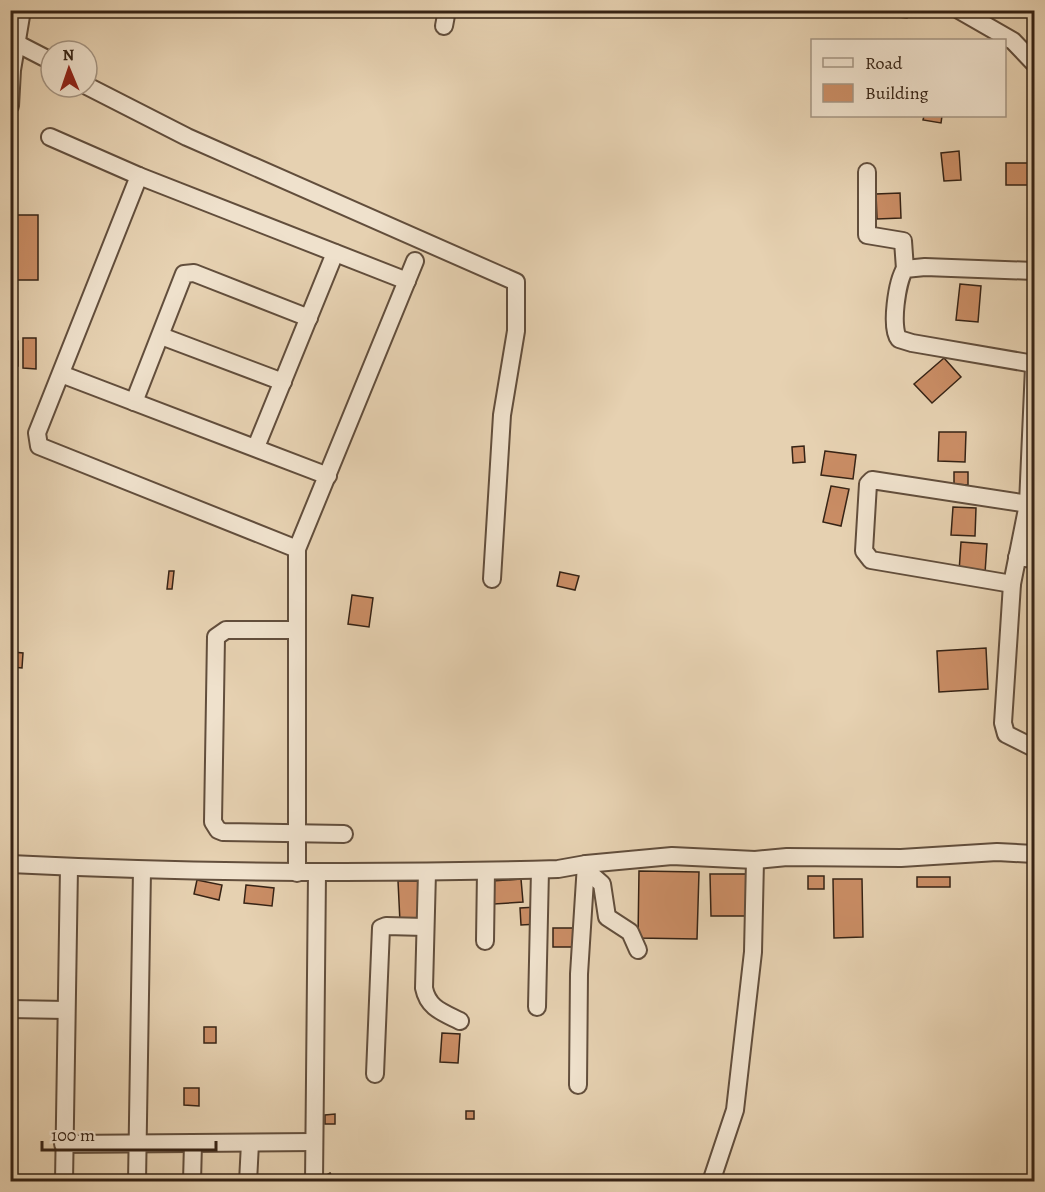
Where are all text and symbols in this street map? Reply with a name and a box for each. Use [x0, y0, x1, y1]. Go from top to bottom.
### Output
north arrow [39, 39, 99, 99]
legend [811, 39, 1006, 117]
text: N [62, 44, 75, 66]
text: Road [865, 51, 903, 75]
text: Building [865, 81, 929, 105]
scale bar [42, 1114, 216, 1152]
text: 100 m [51, 1123, 95, 1147]

